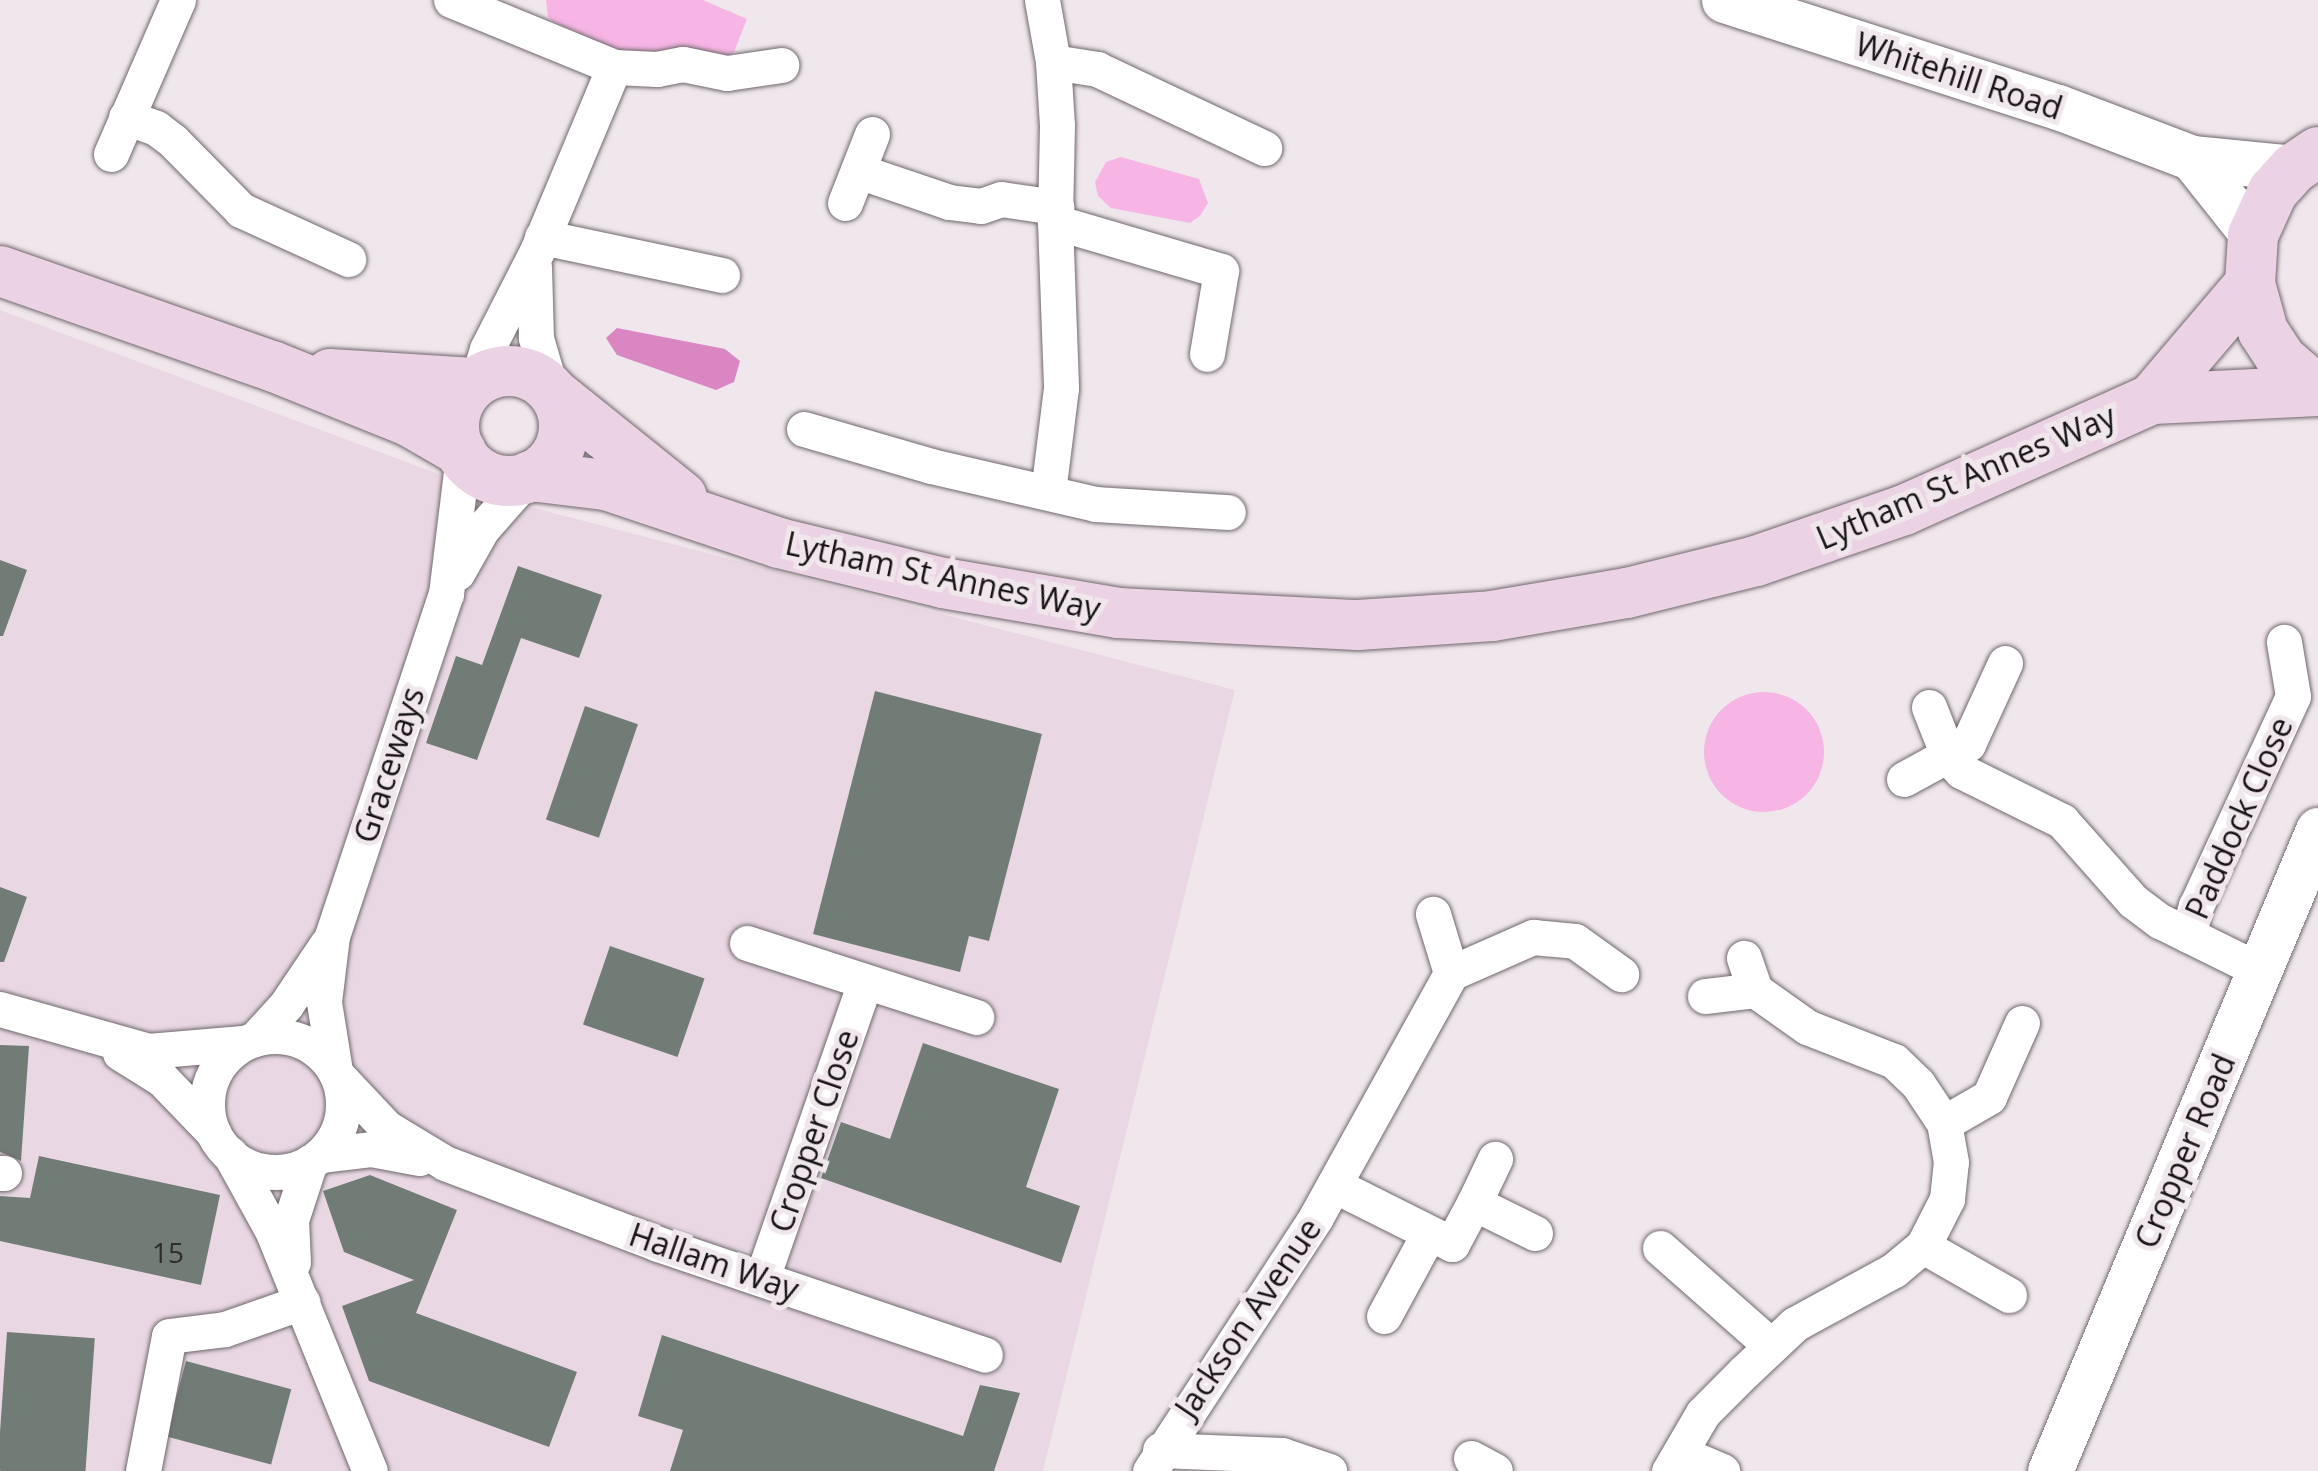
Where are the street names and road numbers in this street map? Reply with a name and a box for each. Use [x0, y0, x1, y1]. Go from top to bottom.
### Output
street label: Whitehill Road [1851, 24, 2067, 128]
street label: Lytham St Annes Way [1811, 397, 2121, 557]
street label: Lytham St Annes Way [782, 524, 1104, 628]
street label: Graceways [346, 682, 432, 848]
street label: Paddock Close [2177, 711, 2301, 925]
street label: Cropper Close [761, 1025, 867, 1237]
street label: Cropper Road [2127, 1048, 2243, 1254]
street label: Jackson Avenue [1167, 1211, 1329, 1425]
street label: Hallam Way [624, 1215, 804, 1309]

